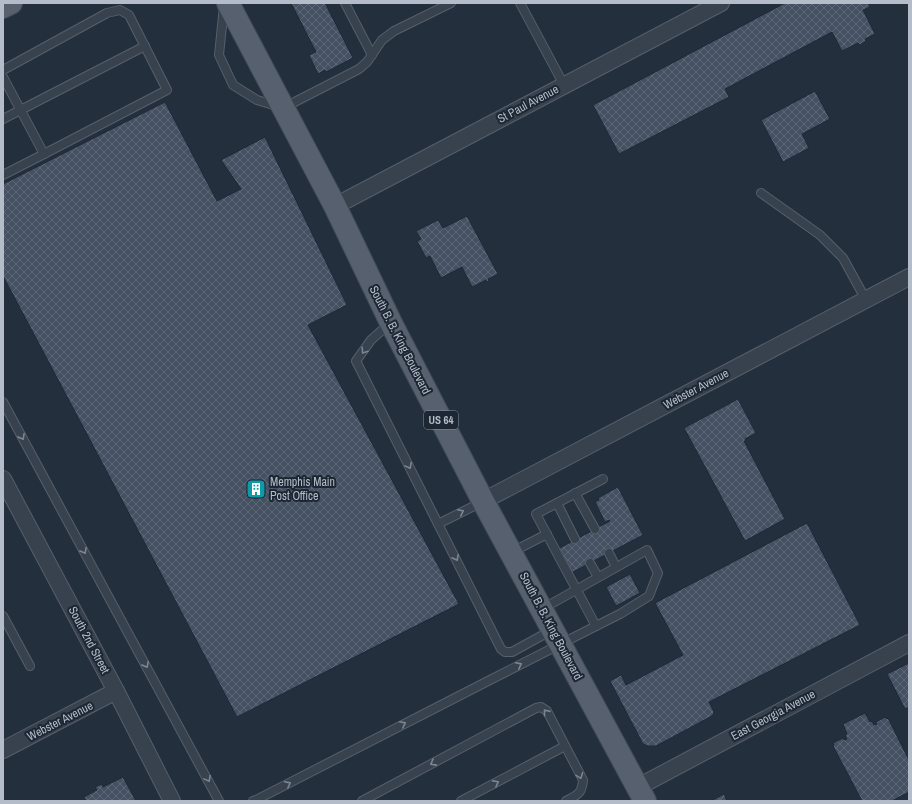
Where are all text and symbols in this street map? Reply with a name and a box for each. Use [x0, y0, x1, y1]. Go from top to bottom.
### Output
street label: St Paul Avenue [495, 81, 561, 127]
street label: South B. B. King Boulevard [366, 283, 434, 397]
one-way arrow [362, 346, 369, 353]
street label: Webster Avenue [661, 365, 731, 413]
road number: US 64 [424, 411, 458, 429]
one-way arrow [17, 433, 24, 440]
one-way arrow [404, 462, 411, 470]
place label: Memphis Main Post Office [270, 474, 335, 504]
building icon: Memphis Main Post Office [245, 478, 267, 500]
one-way arrow [457, 510, 464, 517]
one-way arrow [79, 547, 86, 554]
one-way arrow [451, 554, 459, 562]
street label: South B. B. King Boulevard [516, 569, 586, 683]
street label: South 2nd Street [65, 604, 114, 677]
one-way arrow [141, 661, 149, 668]
one-way arrow [515, 662, 522, 670]
street label: East Georgia Avenue [728, 686, 818, 744]
street label: Webster Avenue [24, 698, 96, 744]
one-way arrow [544, 709, 551, 717]
one-way arrow [399, 722, 407, 729]
one-way arrow [430, 758, 437, 766]
one-way arrow [576, 773, 584, 780]
one-way arrow [203, 775, 210, 783]
one-way arrow [492, 780, 499, 787]
one-way arrow [284, 781, 291, 789]

